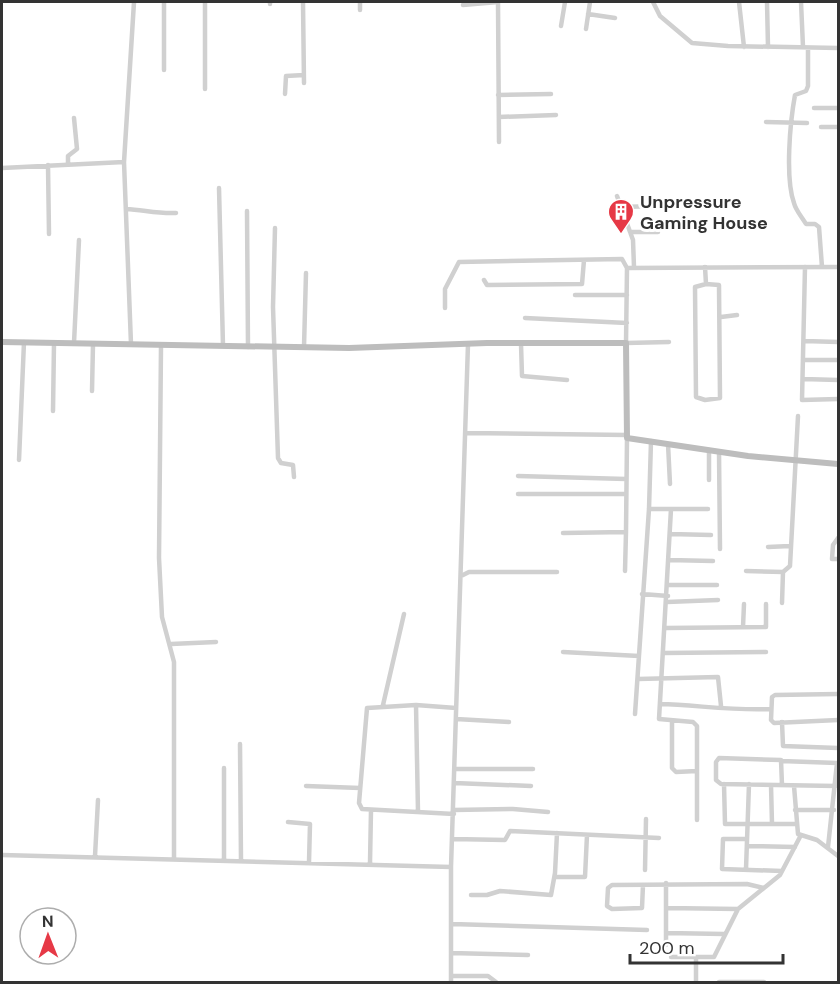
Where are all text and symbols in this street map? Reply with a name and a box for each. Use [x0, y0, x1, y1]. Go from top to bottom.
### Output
place label: Unpressure Gaming House [640, 190, 768, 235]
building icon: Unpressure Gaming House [606, 197, 636, 235]
north arrow [18, 906, 78, 966]
text: N [42, 911, 54, 932]
scale bar [630, 927, 783, 965]
text: 200 m [639, 936, 695, 960]

